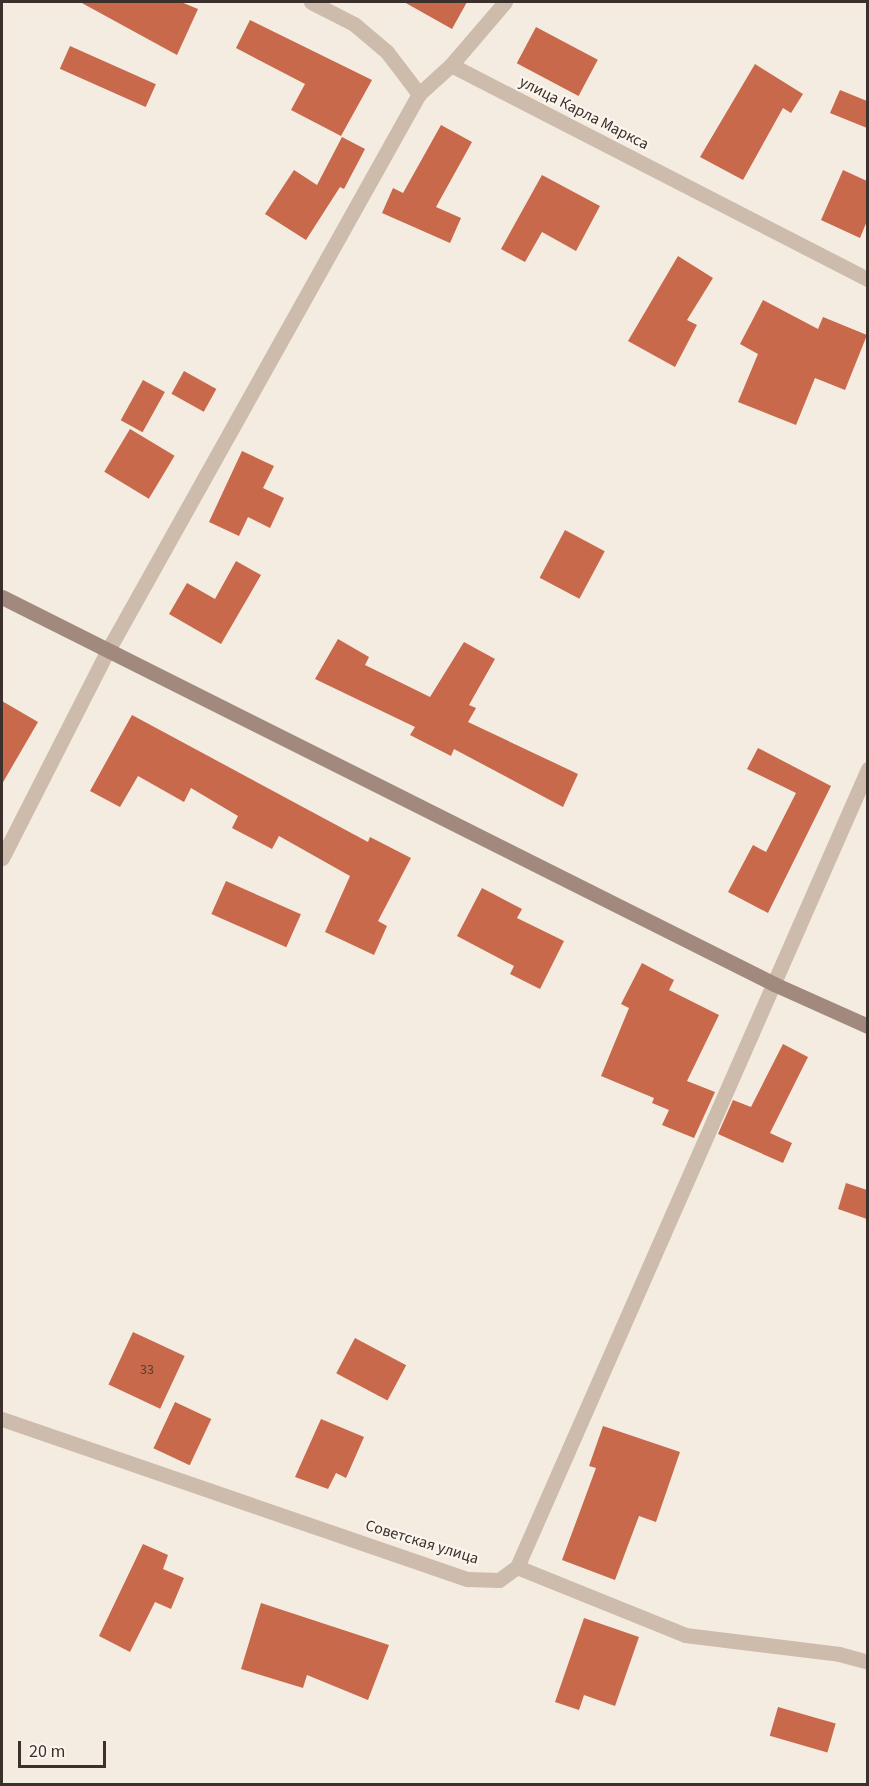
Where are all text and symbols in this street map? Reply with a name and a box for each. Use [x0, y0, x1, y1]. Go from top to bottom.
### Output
street label: улица Карла Маркса [516, 72, 652, 154]
house number: 33 [140, 1362, 154, 1378]
street label: Советская улица [363, 1516, 481, 1568]
scale bar [21, 1729, 110, 1767]
text: 20 m [29, 1739, 65, 1764]

